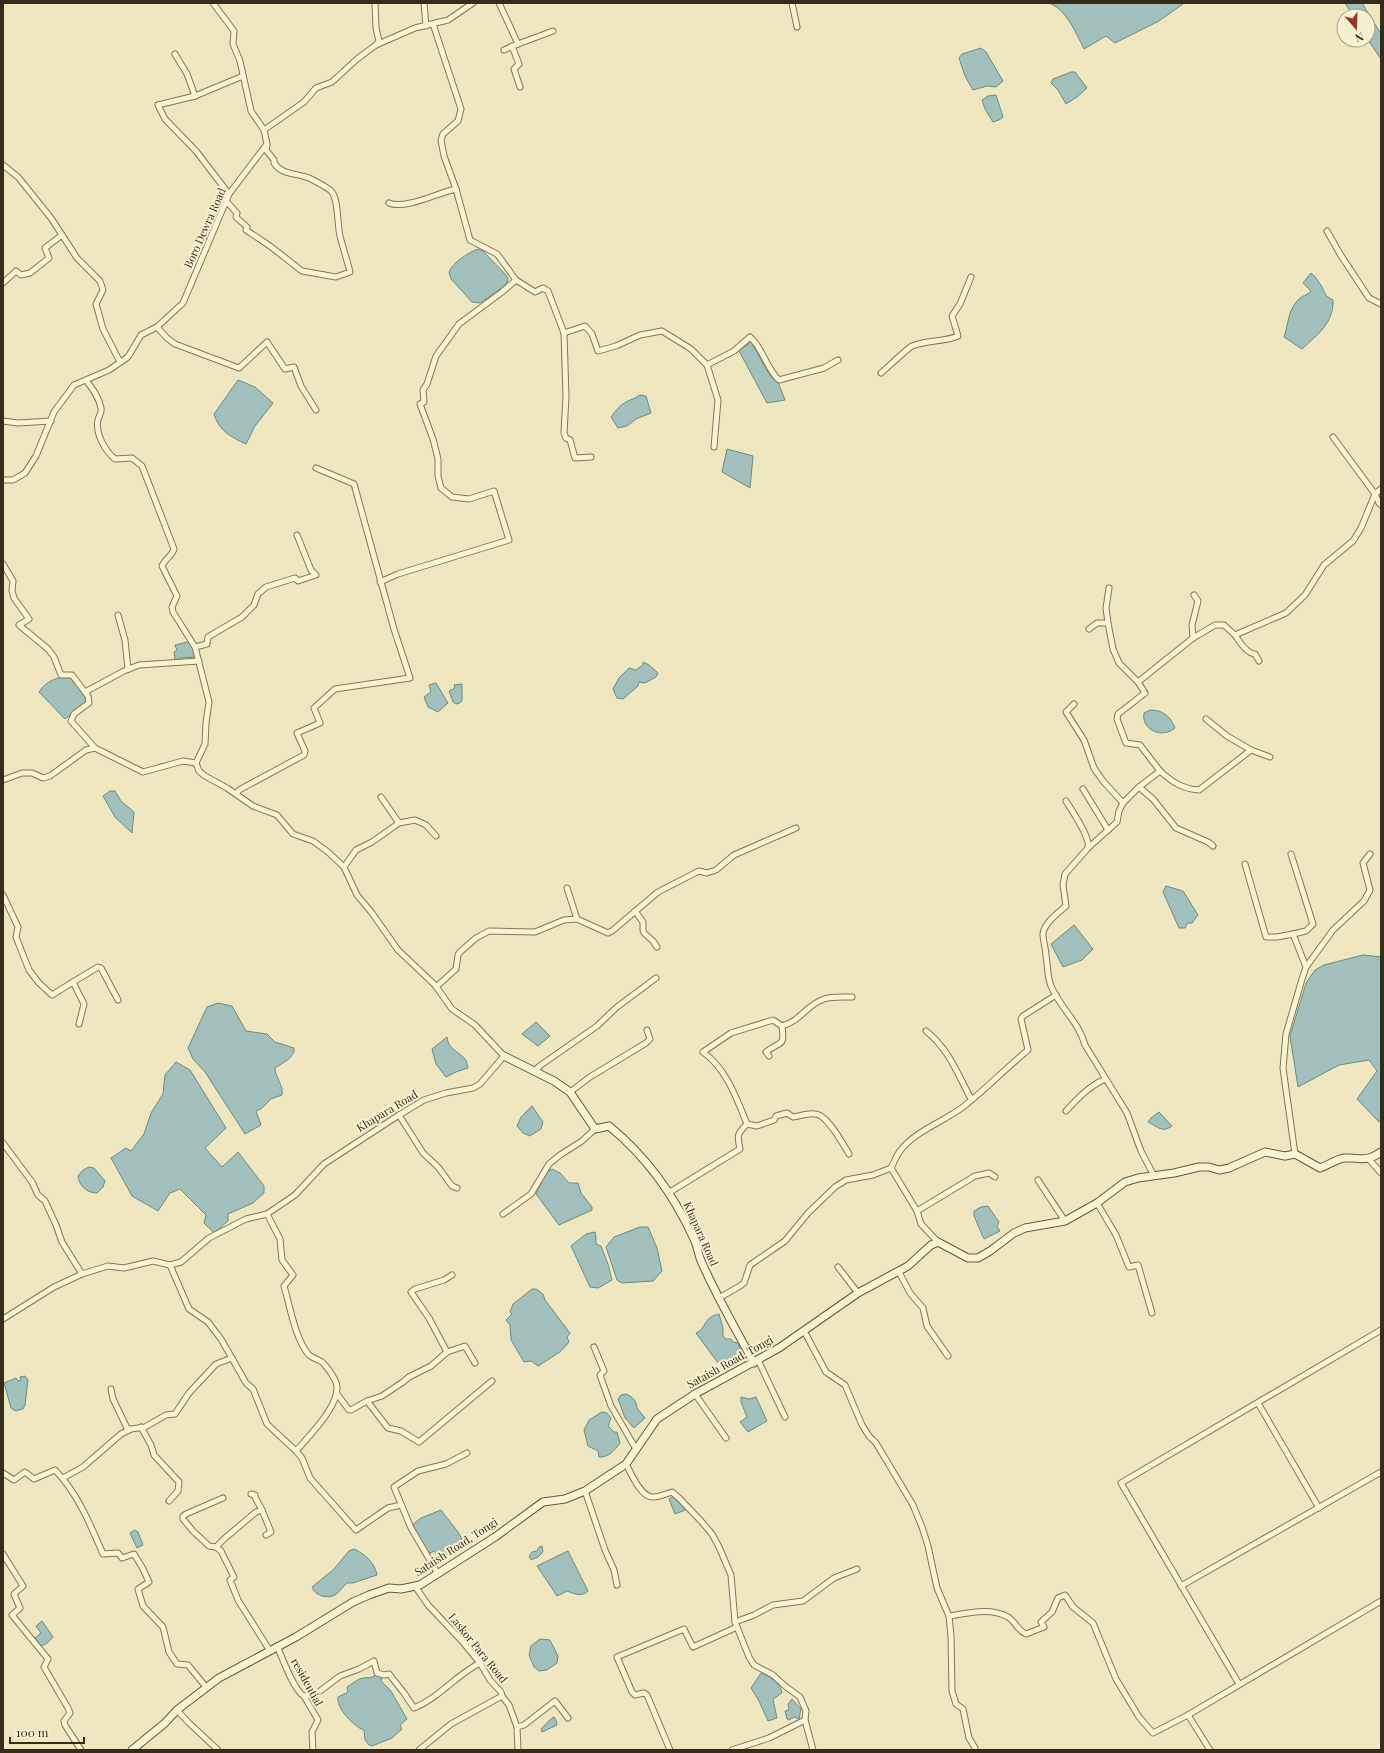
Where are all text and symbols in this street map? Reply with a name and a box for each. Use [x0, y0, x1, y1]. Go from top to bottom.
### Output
north arrow [1336, 8, 1376, 48]
text: N [1353, 29, 1366, 46]
street label: Boro Dewra Road [180, 185, 229, 270]
street label: Khapara Road [353, 1086, 421, 1135]
street label: Khapara Road [681, 1199, 723, 1269]
street label: Sataish Road, Tongi [684, 1332, 776, 1391]
street label: Sataish Road, Tongi [411, 1514, 500, 1579]
street label: Laskor Para Road [446, 1610, 512, 1686]
street label: residential [288, 1655, 327, 1708]
scale bar [10, 1719, 84, 1745]
text: 100 m [16, 1724, 49, 1740]

